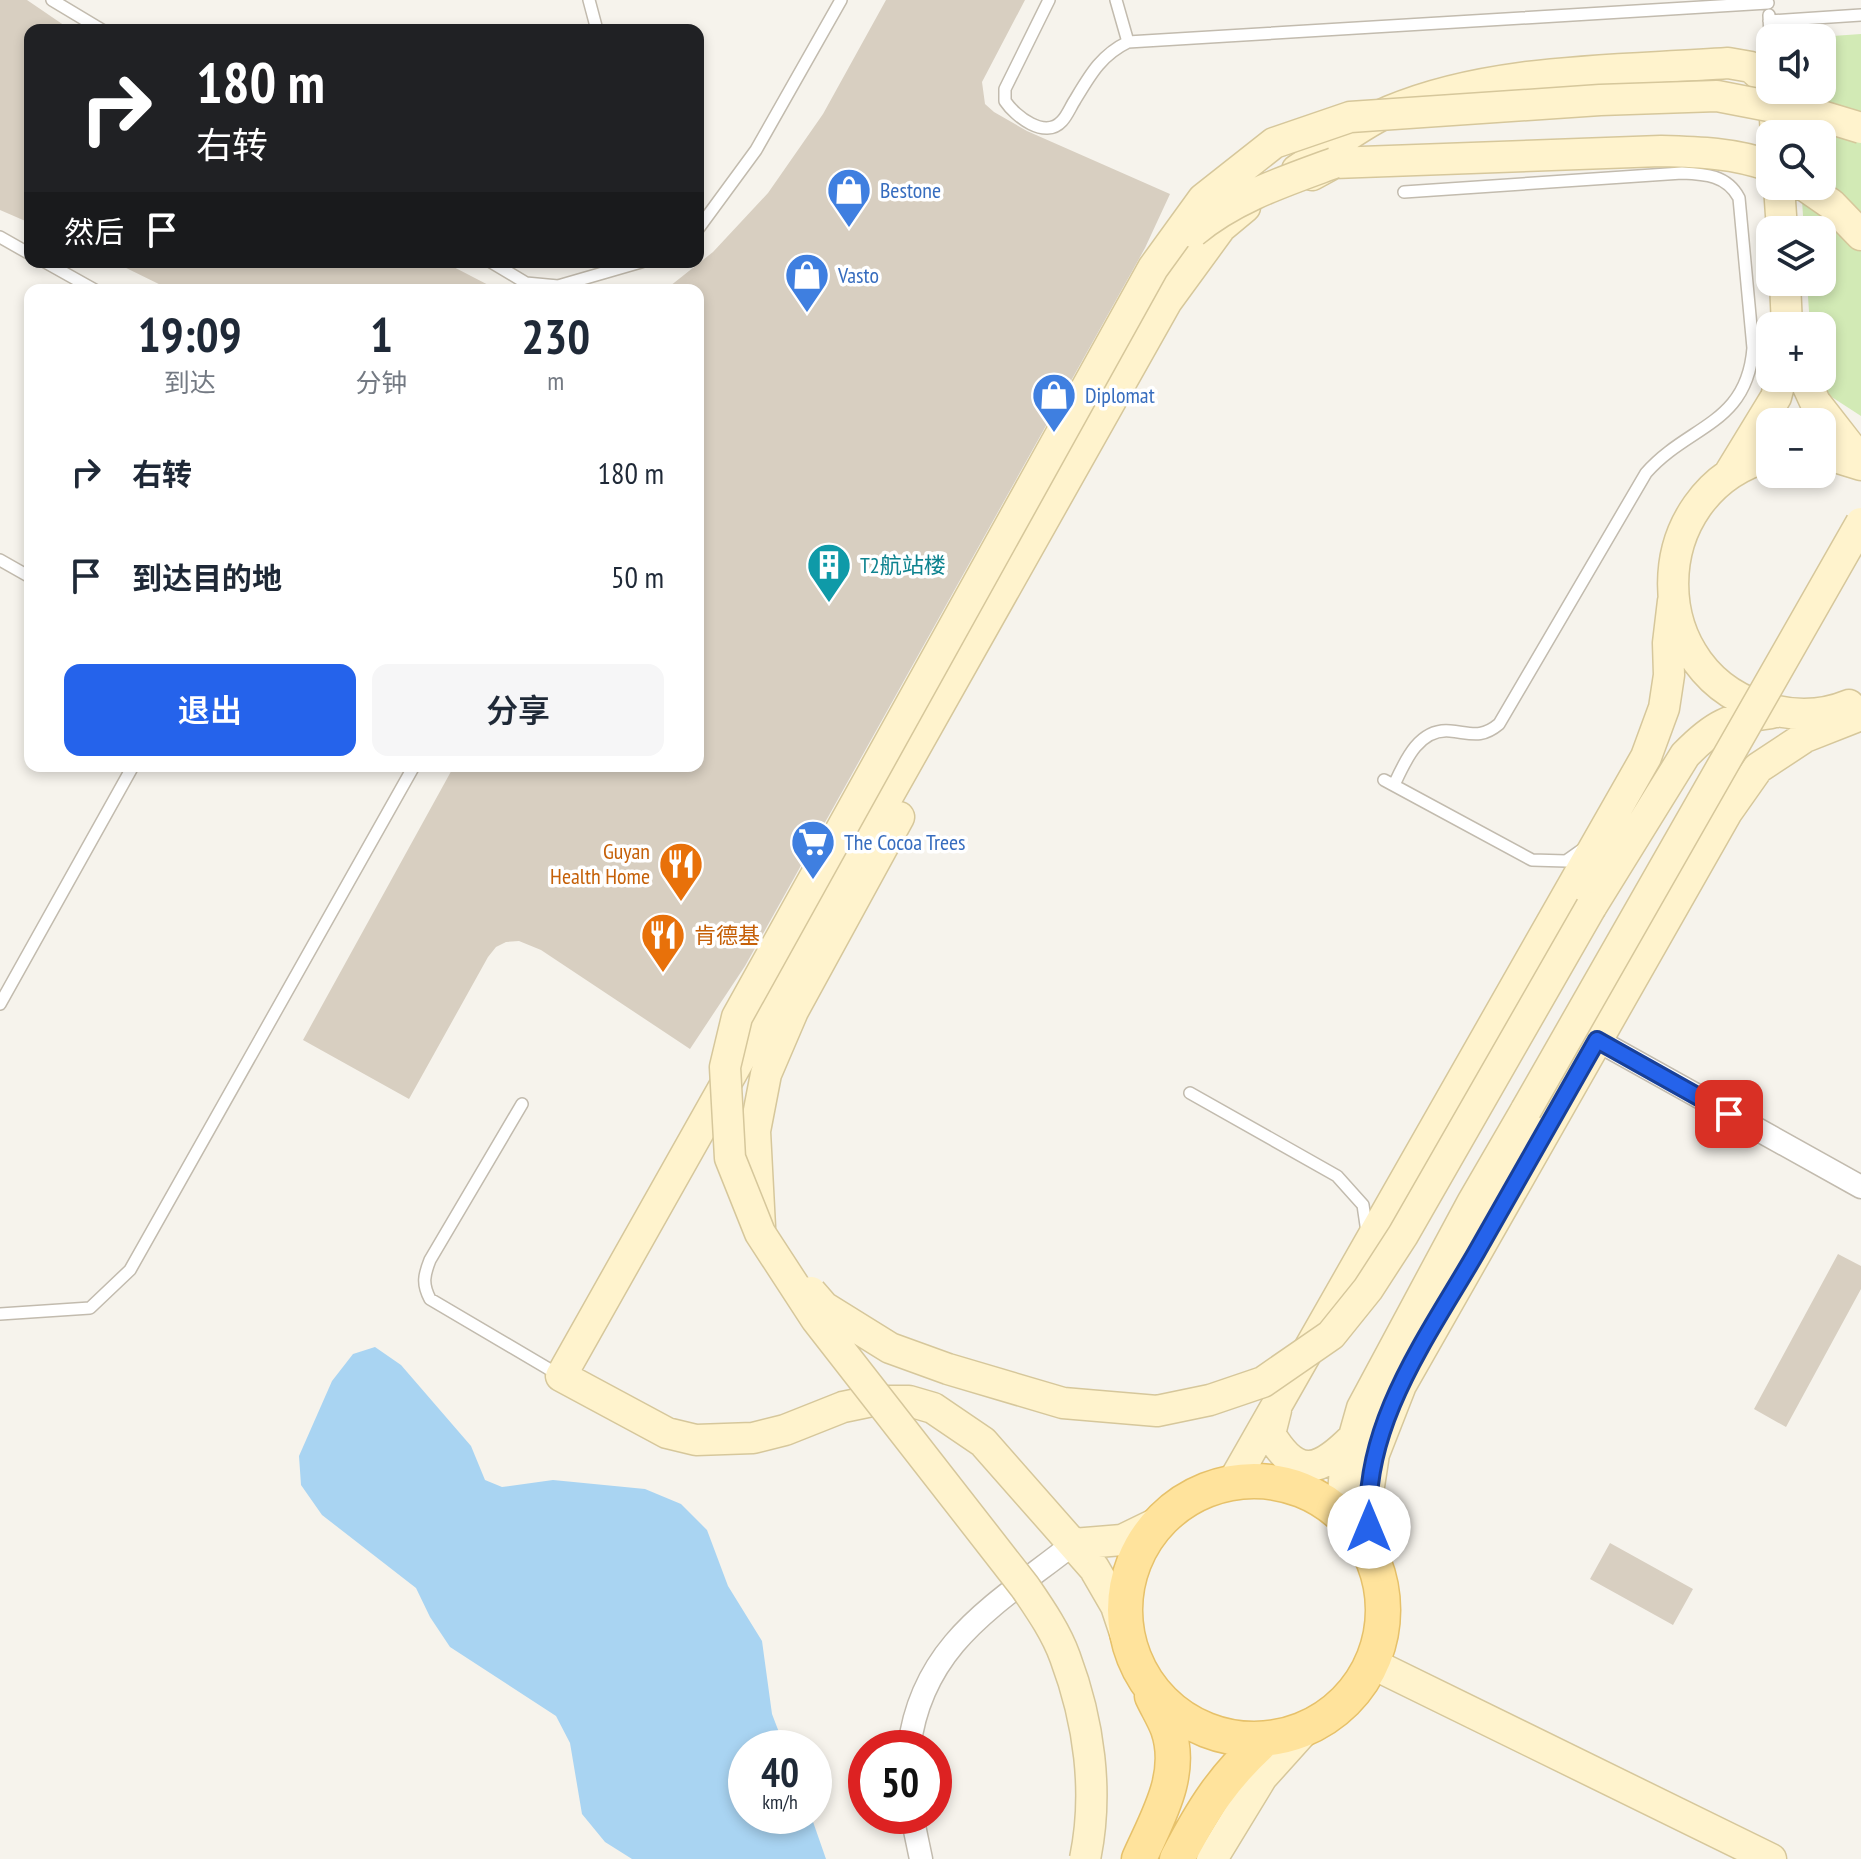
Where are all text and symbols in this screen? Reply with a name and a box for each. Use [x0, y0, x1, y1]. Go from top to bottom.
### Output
map controls [1756, 24, 1836, 488]
button: sound [1756, 24, 1836, 104]
text: 180 m [196, 46, 325, 118]
icon: right [64, 56, 168, 160]
button: search [1756, 120, 1836, 200]
text: 右转 [196, 121, 268, 168]
shop icon: Bestone [825, 166, 873, 229]
place label: Bestone [880, 176, 941, 204]
icon: arrive [140, 208, 184, 252]
text: 然后 [64, 212, 124, 251]
button: layers [1756, 216, 1836, 296]
shop icon: Vasto [783, 251, 831, 314]
place label: Vasto [837, 261, 879, 289]
text: 19:09 [138, 303, 242, 365]
text: 1 [370, 303, 393, 365]
text: 230 [521, 305, 590, 367]
button: + [1756, 312, 1836, 392]
text: m [547, 364, 564, 397]
text: 到达 [164, 366, 216, 399]
text: 分钟 [355, 366, 408, 399]
shop icon: Diplomat [1030, 371, 1078, 434]
place label: Diplomat [1085, 381, 1155, 409]
button: − [1756, 408, 1836, 488]
icon: right [64, 450, 108, 494]
text: 180 m [598, 453, 664, 492]
text: 右转 [132, 454, 192, 493]
building icon: T2航站楼 [805, 541, 853, 604]
place label: T2航站楼 [860, 551, 946, 579]
icon: arrive [64, 554, 108, 598]
text: 50 m [611, 557, 664, 596]
text: 到达目的地 [132, 558, 282, 597]
button: 退出 [64, 664, 356, 756]
button: 分享 [372, 664, 664, 756]
supermarket icon: The Cocoa Trees [789, 818, 837, 881]
place label: The Cocoa Trees [844, 828, 966, 856]
place label: Guyan Health Home [550, 837, 650, 890]
restaurant icon: Guyan Health Home [657, 840, 705, 903]
restaurant icon: 肯德基 [639, 911, 687, 974]
place label: 肯德基 [694, 921, 760, 949]
pin [1695, 1080, 1763, 1148]
icon: arrive [1707, 1092, 1751, 1136]
position arrow [1327, 1485, 1411, 1569]
speed limit sign: 50 [848, 1730, 952, 1834]
text: 40 [761, 1746, 799, 1798]
text: km/h [762, 1789, 798, 1815]

